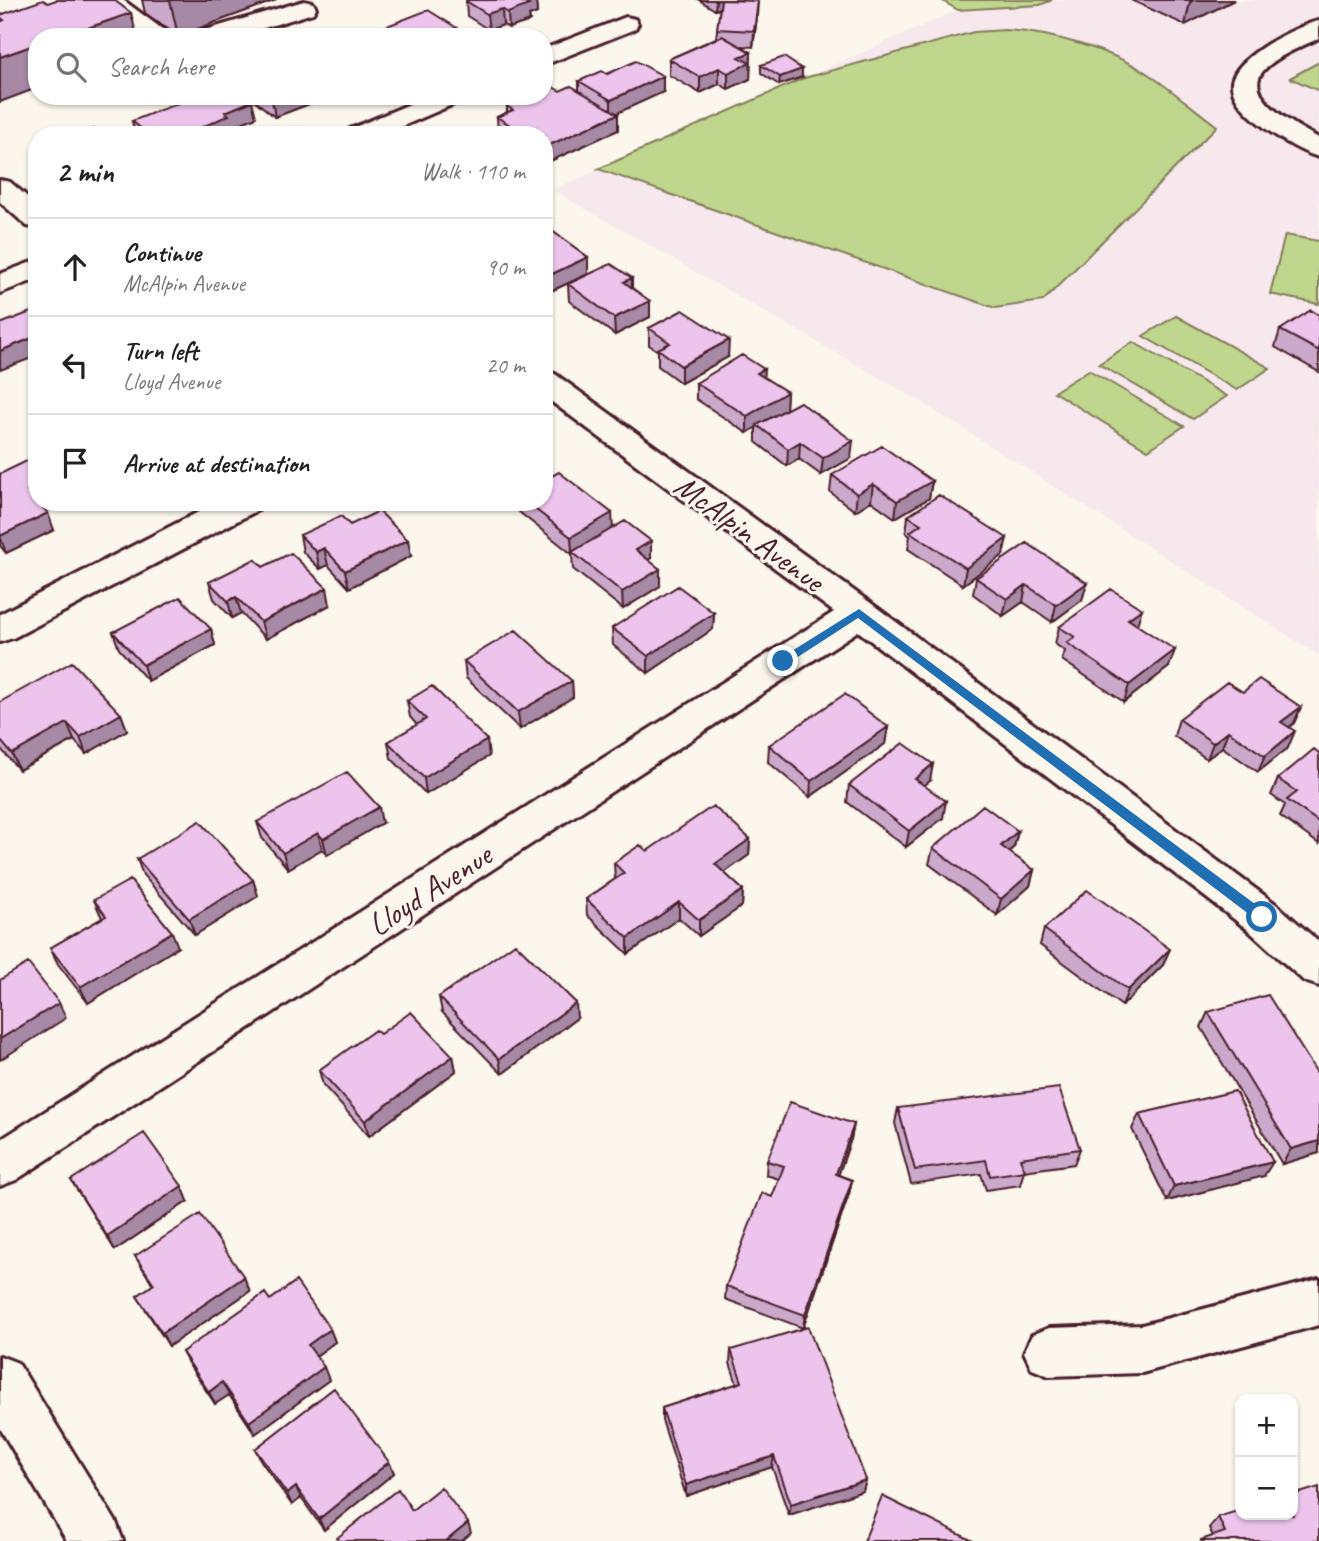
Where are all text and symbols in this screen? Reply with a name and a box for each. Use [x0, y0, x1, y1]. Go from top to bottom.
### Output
search box [28, 28, 553, 105]
icon: search [52, 48, 90, 86]
text: Search here [108, 50, 214, 83]
text: 2 min [56, 153, 113, 191]
text: Walk · 110 m [421, 157, 525, 186]
text: Continue [123, 236, 201, 269]
icon: ahead [56, 248, 94, 286]
text: 90 m [486, 253, 525, 282]
text: McAlpin Avenue [123, 269, 245, 298]
text: Turn left [123, 334, 198, 367]
icon: left [56, 346, 94, 384]
text: 20 m [486, 351, 525, 380]
text: Lloyd Avenue [123, 367, 220, 396]
icon: arrive [56, 444, 94, 482]
text: Arrive at destination [123, 447, 309, 480]
street label: McAlpin Avenue [666, 464, 834, 603]
route end [767, 645, 798, 676]
street label: Lloyd Avenue [360, 833, 501, 945]
route start [1246, 901, 1277, 932]
map controls [1235, 1394, 1298, 1520]
button: + [1235, 1394, 1298, 1457]
button: − [1235, 1457, 1298, 1520]

